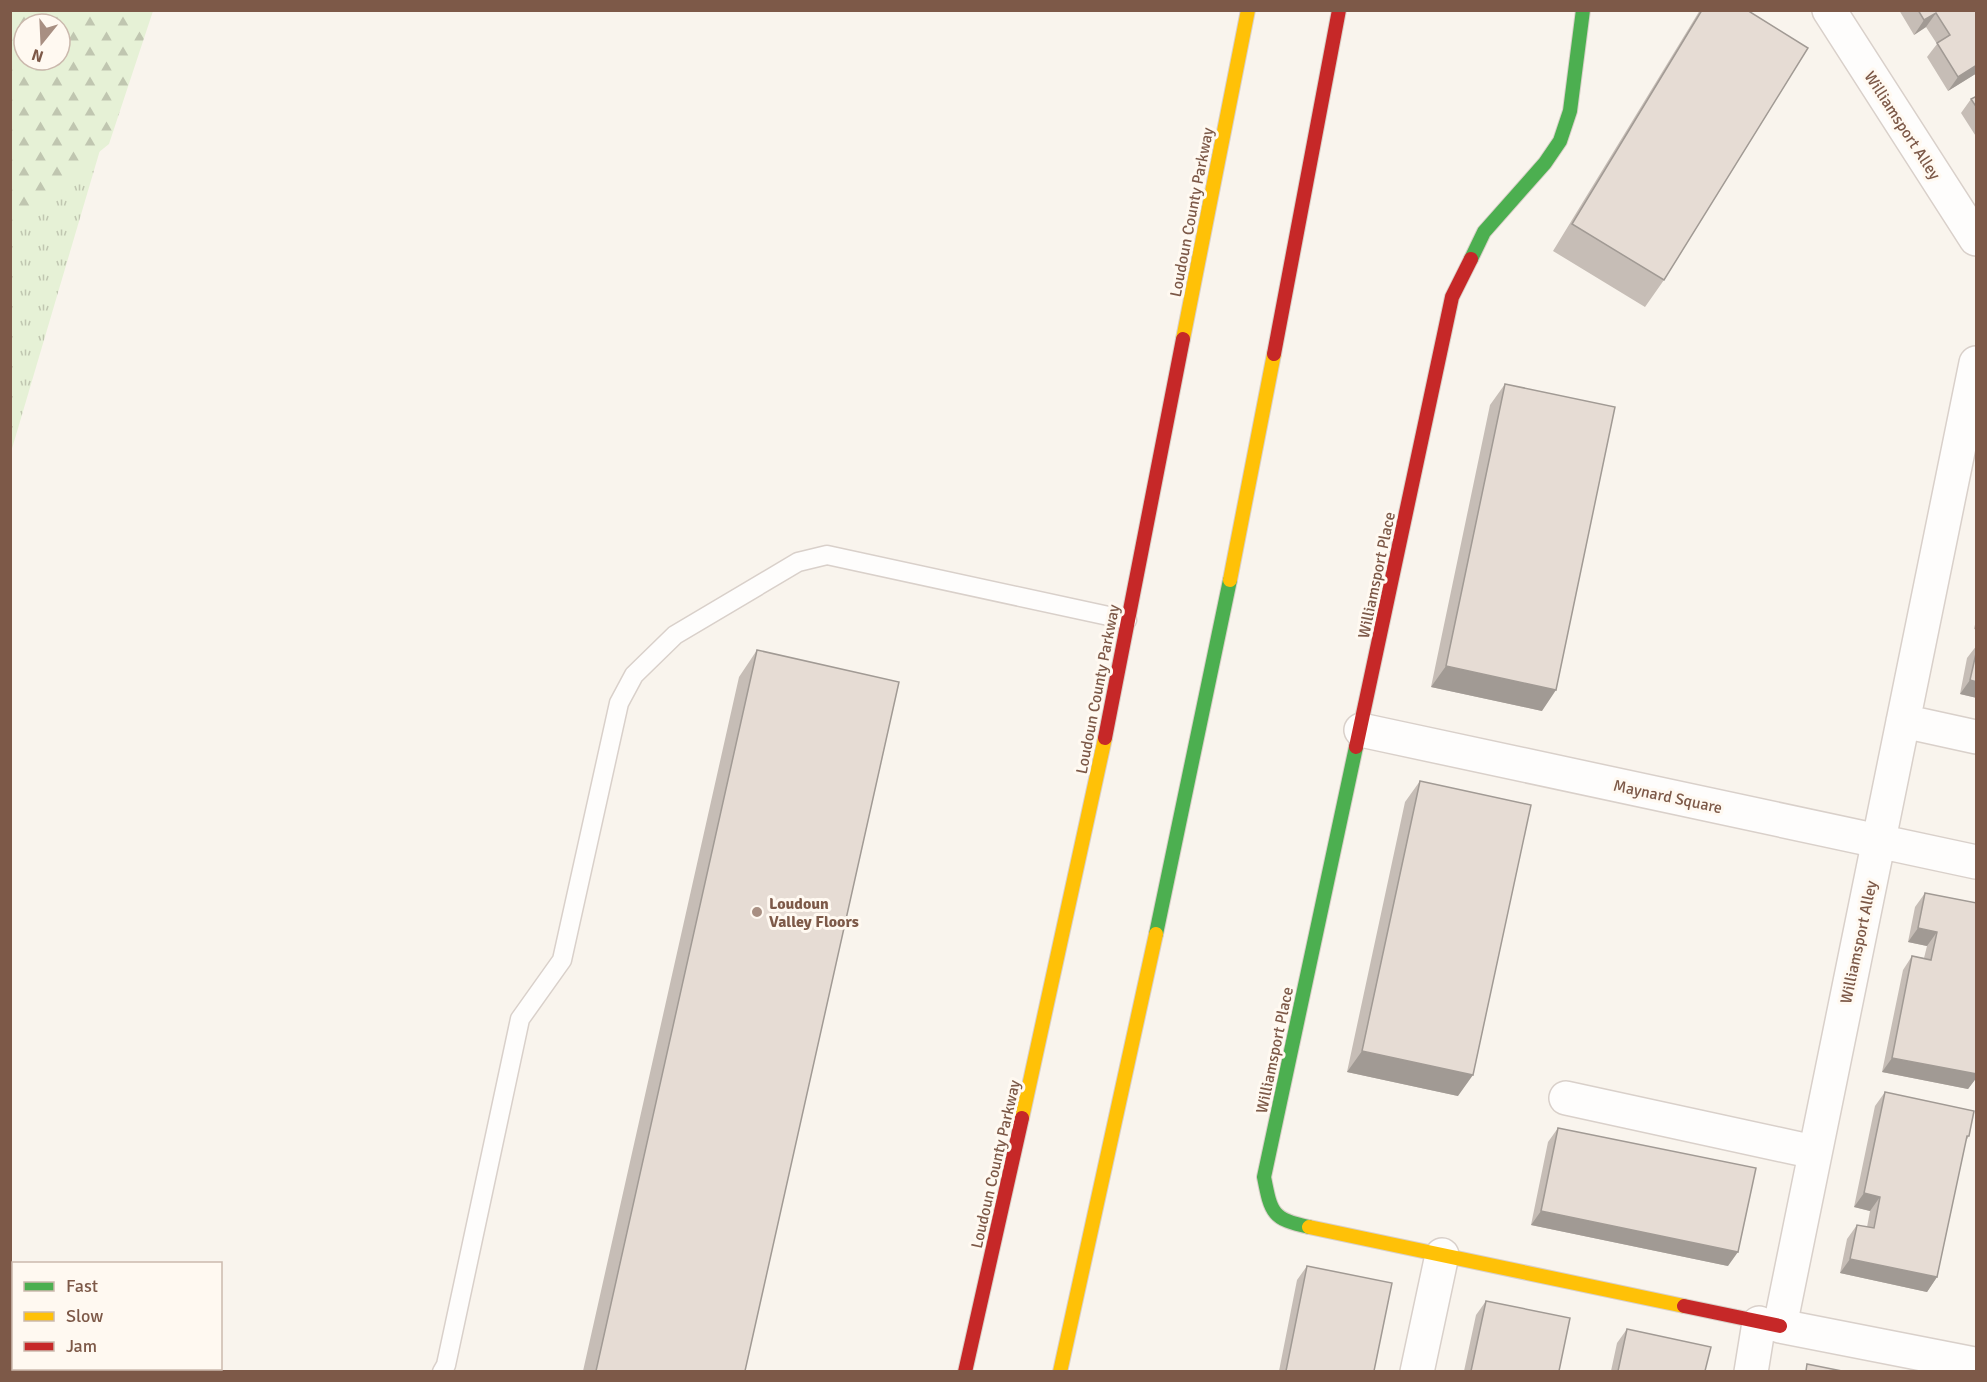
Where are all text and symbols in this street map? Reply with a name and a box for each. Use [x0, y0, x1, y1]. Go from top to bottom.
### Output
north arrow [12, 12, 72, 72]
text: N [29, 44, 46, 67]
street label: Williamsport Alley [1860, 68, 1945, 184]
street label: Loudoun County Parkway [1166, 125, 1218, 299]
street label: Williamsport Place [1354, 510, 1400, 640]
street label: Loudoun County Parkway [1072, 602, 1124, 776]
street label: Maynard Square [1612, 776, 1724, 818]
street label: Williamsport Alley [1836, 878, 1882, 1006]
place label: Loudoun Valley Floors [769, 894, 859, 932]
marker: Loudoun Valley Floors [750, 905, 764, 919]
street label: Williamsport Place [1252, 985, 1298, 1115]
street label: Loudoun County Parkway [967, 1077, 1025, 1250]
legend [12, 1262, 222, 1370]
text: Fast [66, 1275, 98, 1297]
text: Slow [66, 1305, 103, 1327]
text: Jam [66, 1335, 97, 1357]

